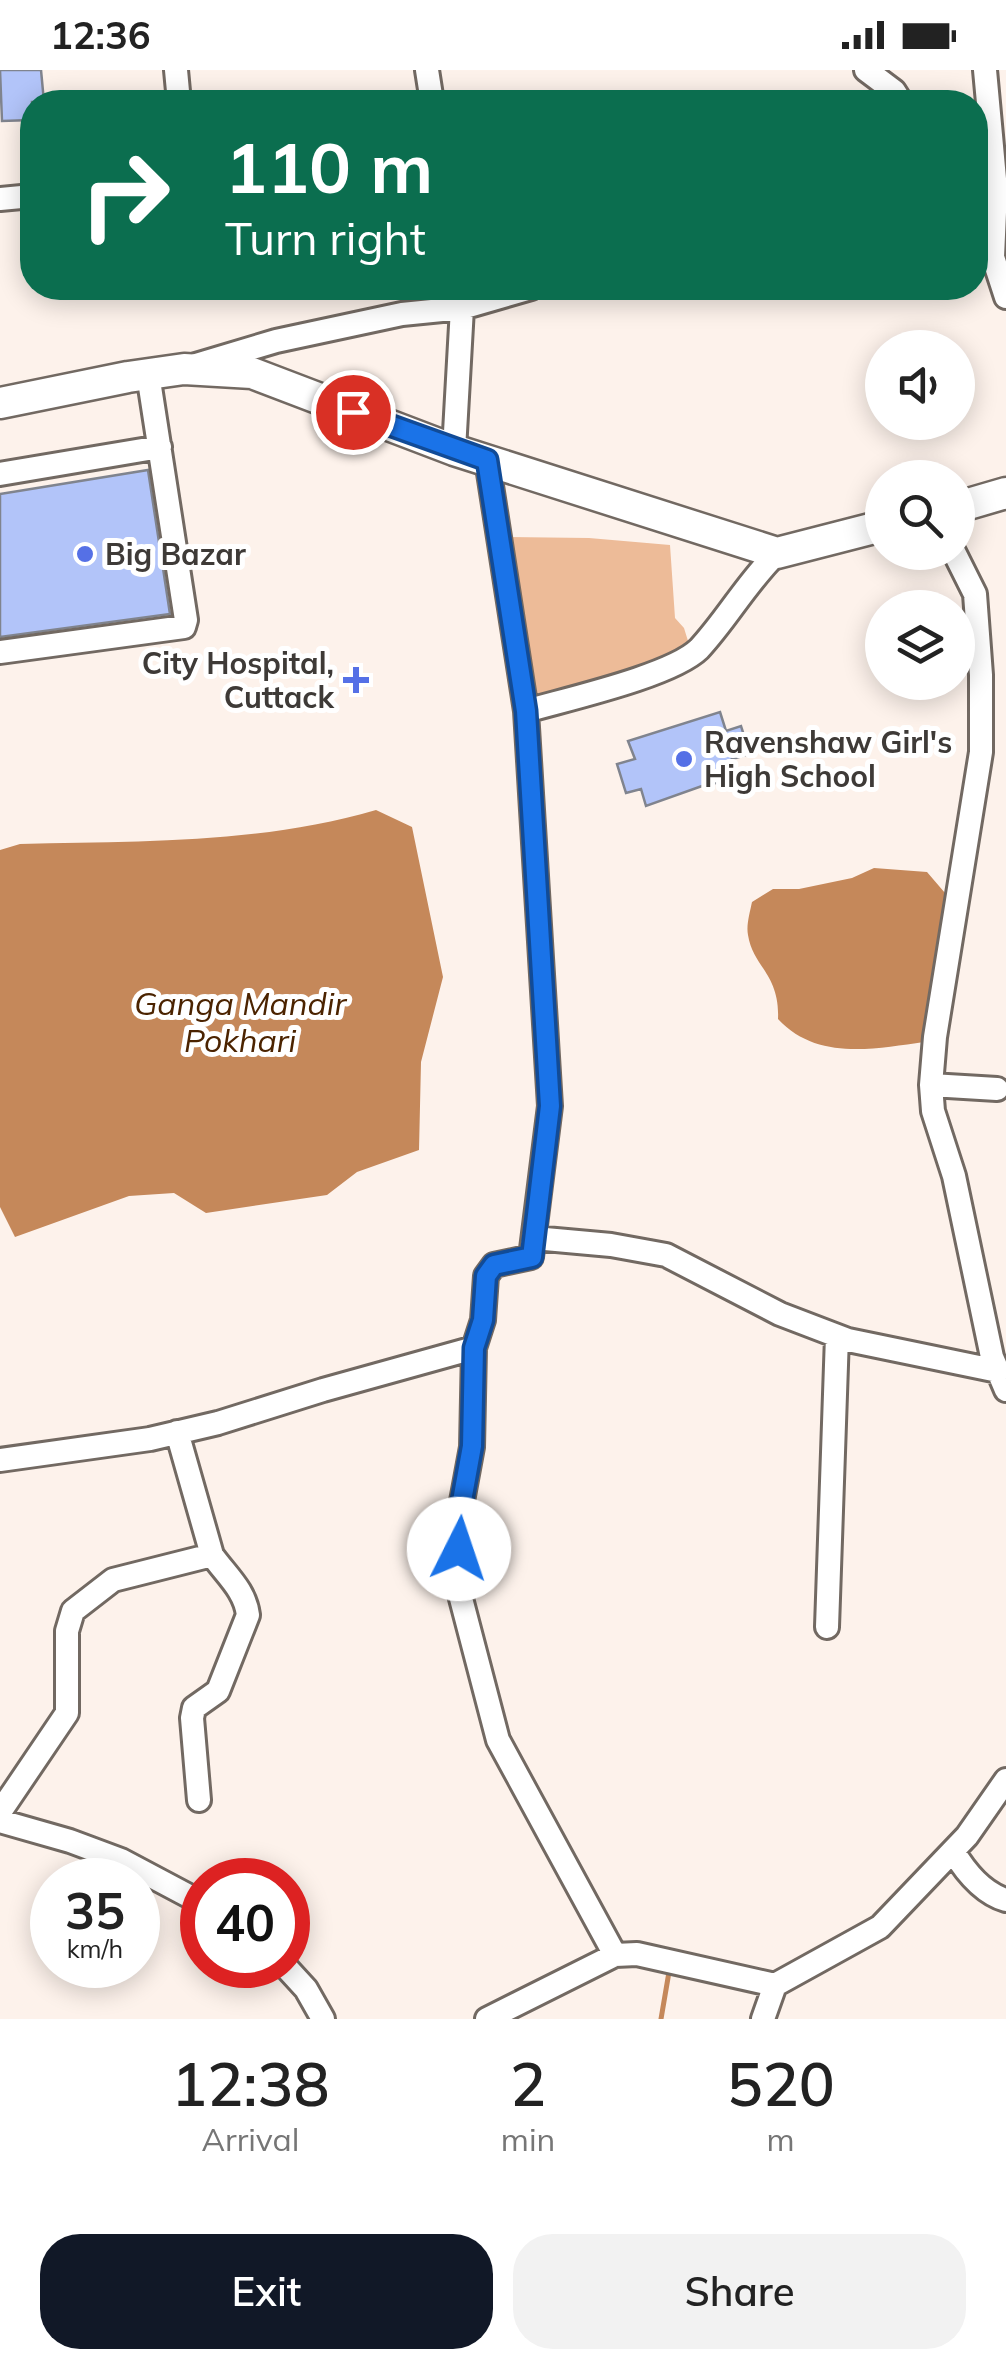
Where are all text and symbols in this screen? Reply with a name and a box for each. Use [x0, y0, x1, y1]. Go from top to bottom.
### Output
text: 12:36 [50, 11, 151, 59]
text: 110 m [225, 123, 433, 211]
icon: right [60, 130, 190, 260]
text: Turn right [225, 210, 426, 266]
map controls [865, 330, 975, 700]
button: sound [865, 330, 975, 440]
pin [311, 370, 396, 455]
icon: arrive [326, 385, 381, 440]
button: search [865, 460, 975, 570]
place label: Big Bazar [105, 535, 246, 573]
marker: Big Bazar [74, 543, 96, 565]
button: layers [865, 590, 975, 700]
place label: City Hospital, Cuttack [142, 644, 335, 716]
marker: City Hospital, Cuttack [343, 667, 369, 693]
place label: Ravenshaw Girl's High School [704, 723, 952, 795]
marker: Ravenshaw Girl's High School [673, 748, 695, 770]
water label: Ganga Mandir Pokhari [134, 983, 347, 1060]
position arrow [407, 1497, 511, 1601]
speed limit sign: 40 [180, 1858, 310, 1988]
text: 35 [65, 1879, 125, 1942]
text: km/h [67, 1933, 123, 1964]
text: 12:38 [171, 2046, 330, 2121]
text: 2 [510, 2046, 546, 2121]
text: 520 [727, 2046, 835, 2121]
text: Arrival [202, 2119, 299, 2159]
text: min [501, 2119, 555, 2159]
text: m [767, 2119, 795, 2159]
button: Exit [40, 2234, 493, 2349]
button: Share [513, 2234, 966, 2349]

